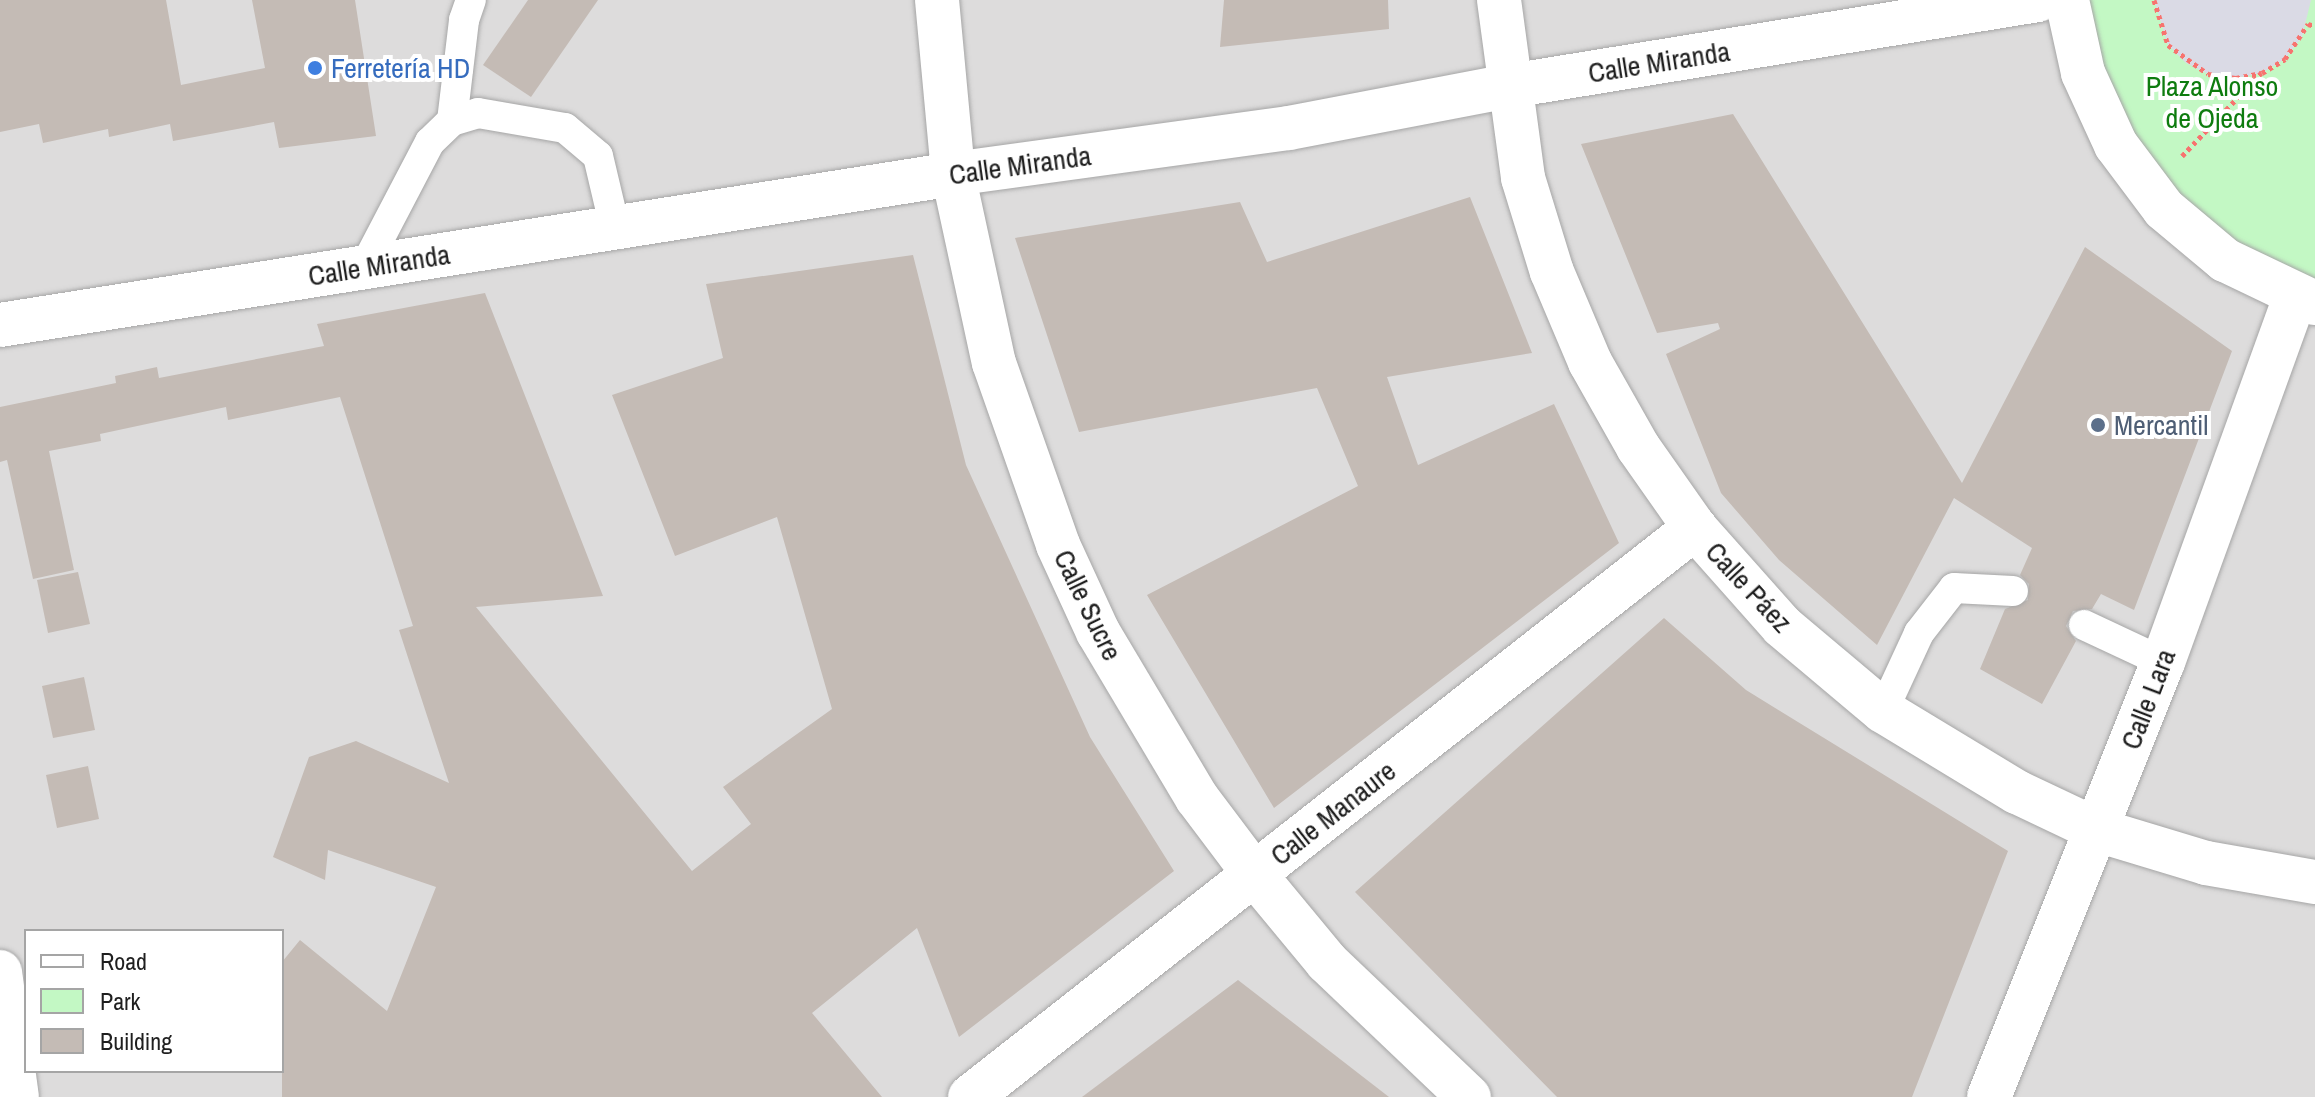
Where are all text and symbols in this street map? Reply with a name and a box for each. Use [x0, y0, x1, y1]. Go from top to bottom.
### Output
street label: Calle Miranda [1586, 34, 1732, 90]
place label: Ferretería HD [331, 51, 470, 85]
marker: Ferretería HD [306, 59, 324, 77]
park label: Plaza Alonso de Ojeda [2145, 69, 2279, 135]
street label: Calle Miranda [947, 138, 1093, 192]
street label: Calle Miranda [306, 237, 452, 293]
place label: Mercantil [2114, 408, 2208, 442]
marker: Mercantil [2089, 416, 2107, 434]
street label: Calle Páez [1699, 535, 1799, 639]
street label: Calle Sucre [1047, 544, 1129, 666]
street label: Calle Lara [2114, 644, 2182, 754]
street label: Calle Manaure [1264, 754, 1402, 872]
legend [24, 929, 284, 1073]
text: Road [100, 945, 147, 977]
text: Park [100, 985, 140, 1017]
text: Building [100, 1025, 172, 1057]

